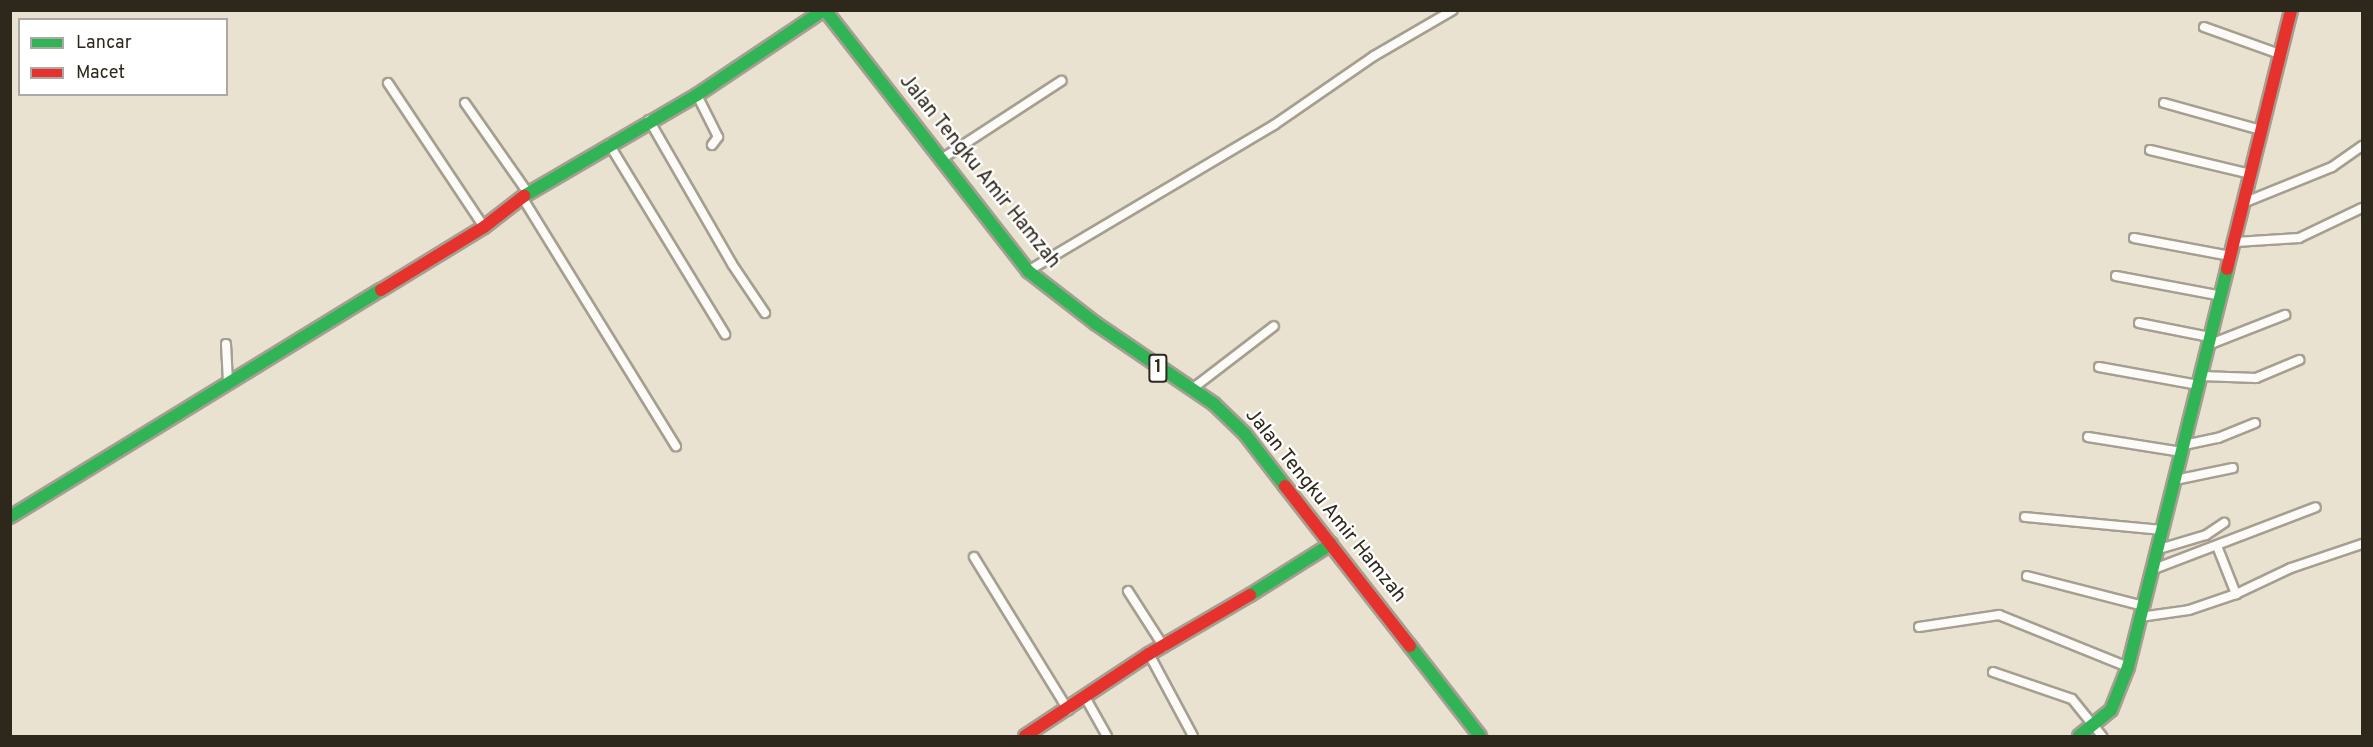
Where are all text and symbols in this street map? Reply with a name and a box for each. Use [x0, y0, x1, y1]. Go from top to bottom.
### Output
legend [18, 18, 228, 96]
text: Lancar [76, 32, 132, 55]
text: Macet [76, 62, 125, 85]
street label: Jalan Tengku Amir Hamzah [893, 69, 1065, 275]
road number: 1 [1148, 353, 1168, 383]
street label: Jalan Tengku Amir Hamzah [1239, 403, 1411, 609]

